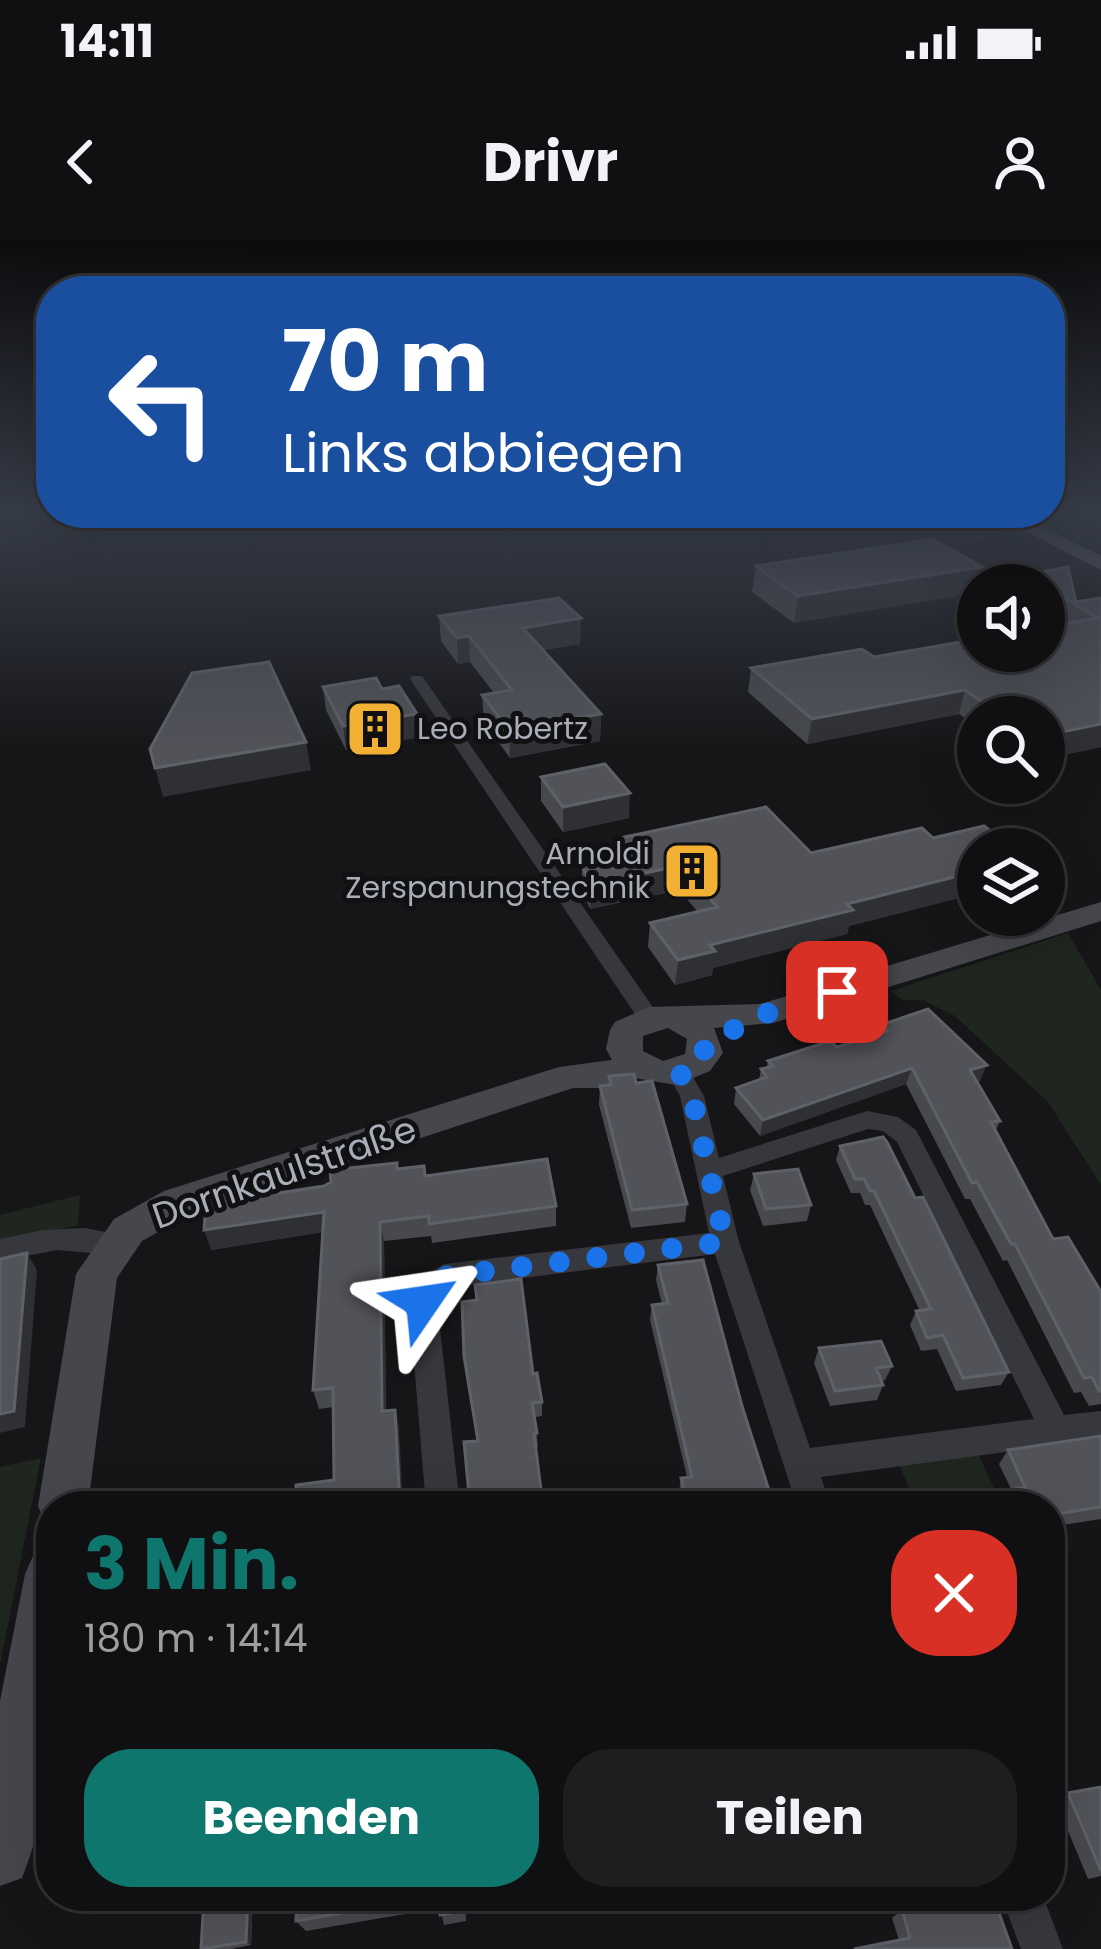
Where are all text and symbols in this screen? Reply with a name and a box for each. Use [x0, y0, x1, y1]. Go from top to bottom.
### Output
text: 14:11 [60, 10, 154, 73]
text: Drivr [483, 124, 618, 200]
icon: back [48, 129, 114, 195]
icon: person [987, 129, 1053, 195]
text: 70 m [282, 303, 488, 420]
icon: left [84, 324, 240, 480]
text: Links abbiegen [282, 415, 684, 491]
map controls [957, 564, 1065, 936]
button: sound [957, 564, 1065, 672]
button: search [957, 696, 1065, 804]
building icon: Leo Robertz [344, 698, 406, 760]
place label: Leo Robertz [417, 707, 588, 750]
button: layers [957, 828, 1065, 936]
place label: Arnoldi Zerspanungstechnik [345, 832, 651, 909]
building icon: Arnoldi Zerspanungstechnik [661, 840, 723, 902]
pin [786, 941, 888, 1043]
icon: arrive [804, 959, 870, 1025]
street label: Dornkaulstraße [145, 1103, 423, 1242]
position arrow [360, 1239, 486, 1365]
text: 3 Min. [84, 1513, 299, 1614]
button: close [891, 1530, 1017, 1656]
text: 180 m · 14:14 [84, 1611, 308, 1666]
button: Beenden [84, 1749, 539, 1887]
button: Teilen [563, 1749, 1017, 1887]

